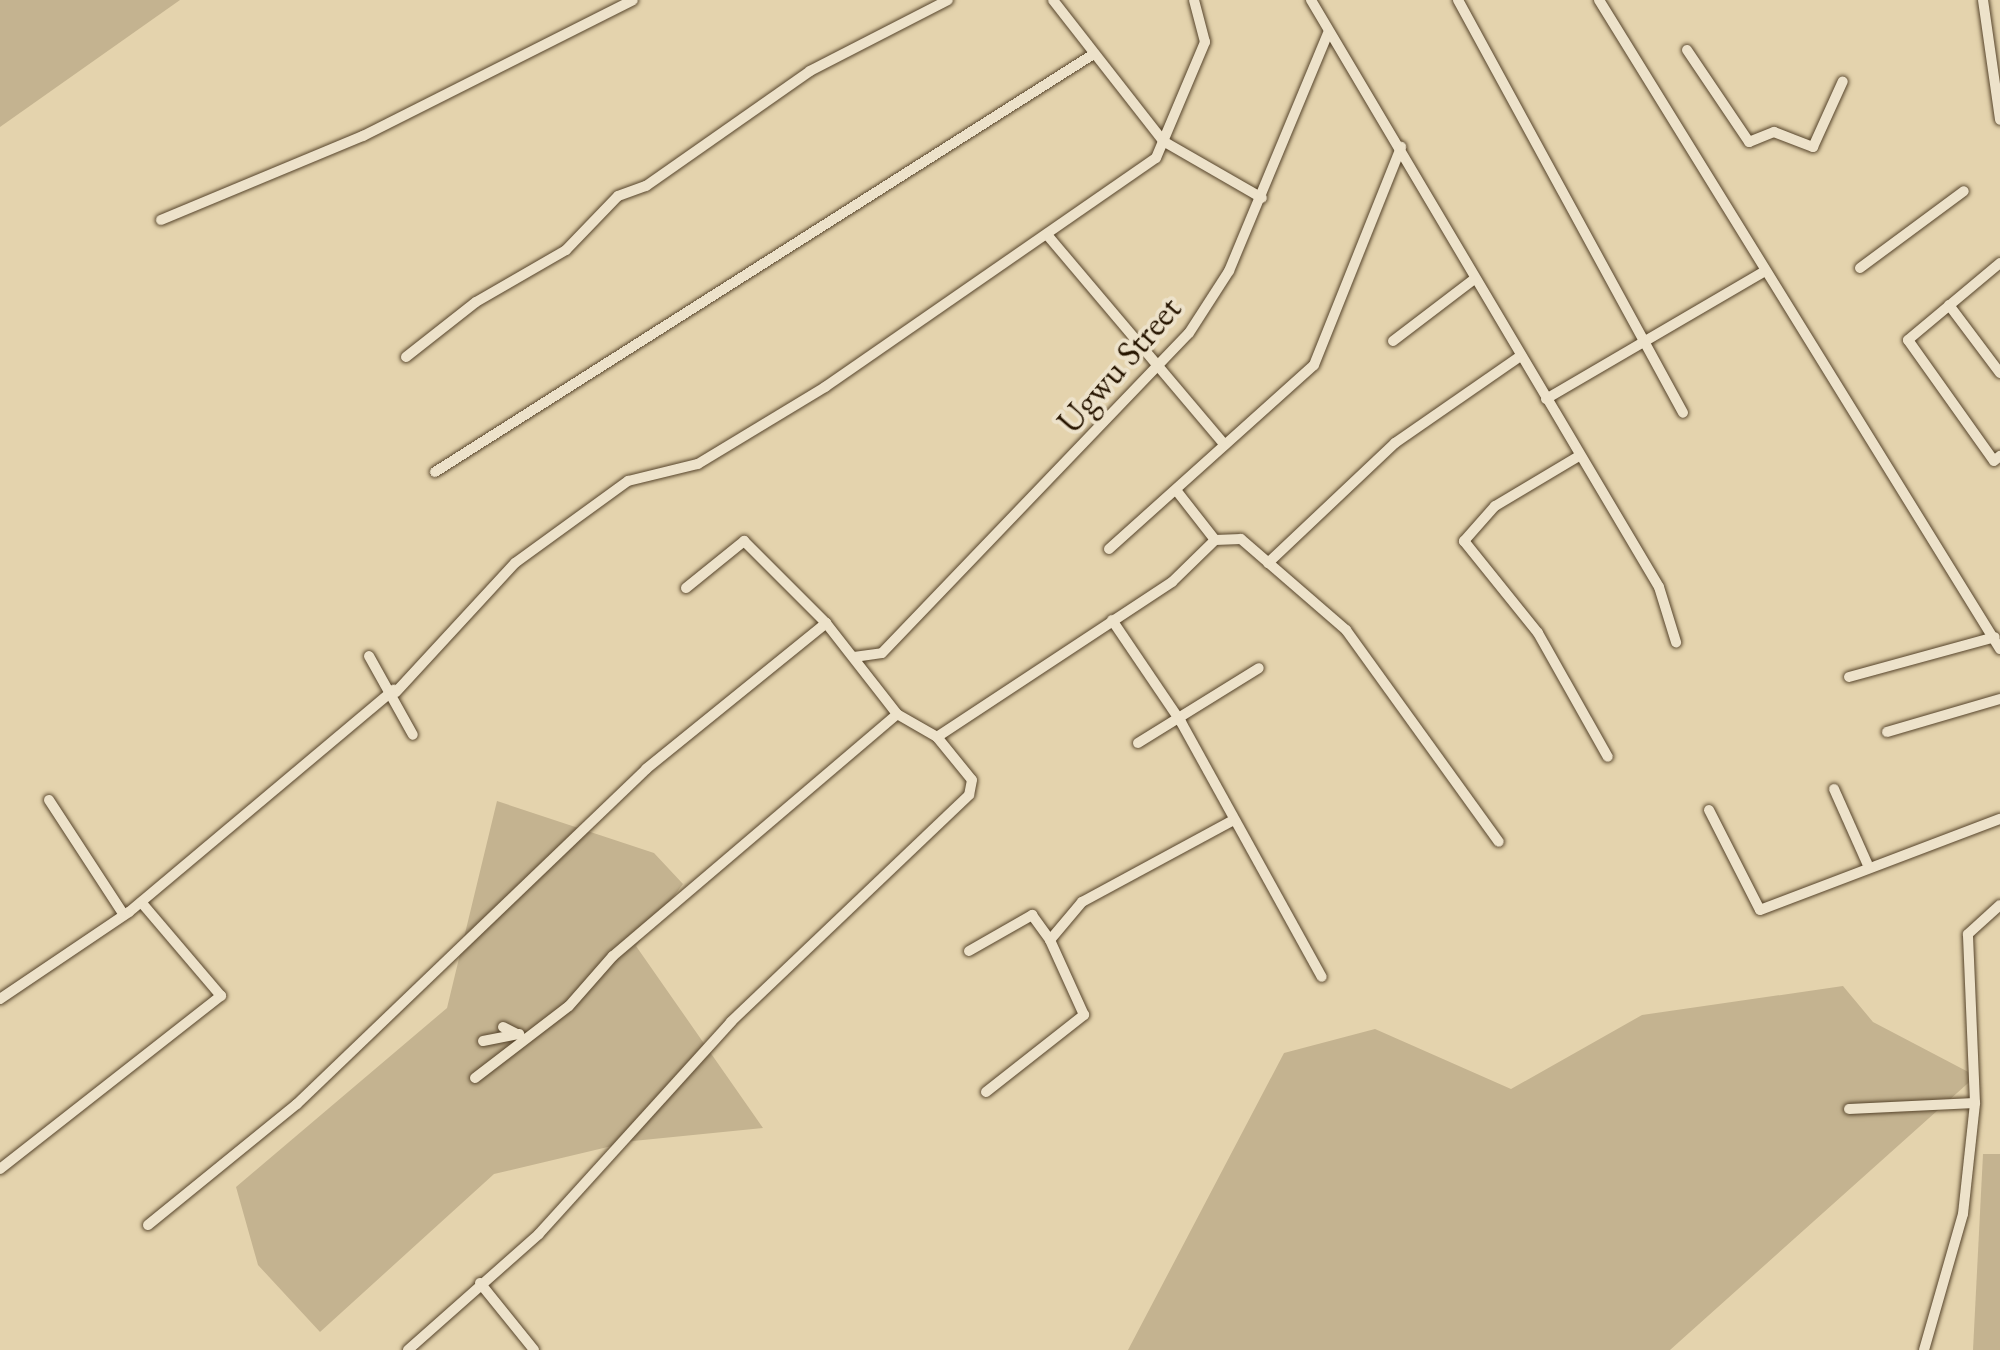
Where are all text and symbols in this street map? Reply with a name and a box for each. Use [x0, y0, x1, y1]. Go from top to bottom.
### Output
street label: Ugwu Street [1048, 288, 1190, 442]

